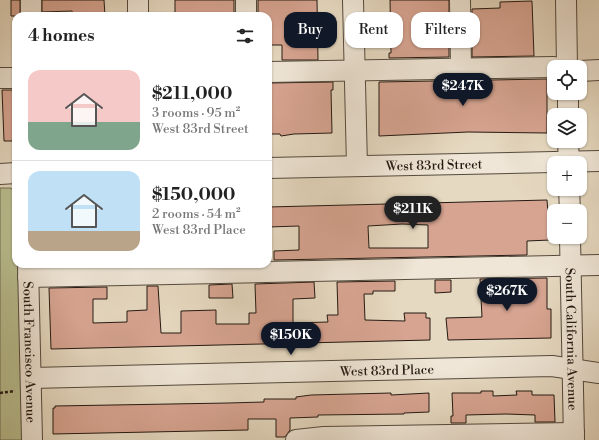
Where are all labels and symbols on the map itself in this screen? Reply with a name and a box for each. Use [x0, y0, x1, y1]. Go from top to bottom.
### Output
pin: $247K [435, 73, 491, 107]
street label: West 83rd Street [384, 156, 483, 175]
pin: $211K [385, 196, 441, 230]
street label: South California Avenue [562, 267, 580, 411]
pin: $267K [479, 278, 535, 312]
street label: South Francisco Avenue [19, 281, 39, 423]
pin: $150K [263, 322, 319, 356]
street label: West 83rd Place [339, 362, 434, 380]

